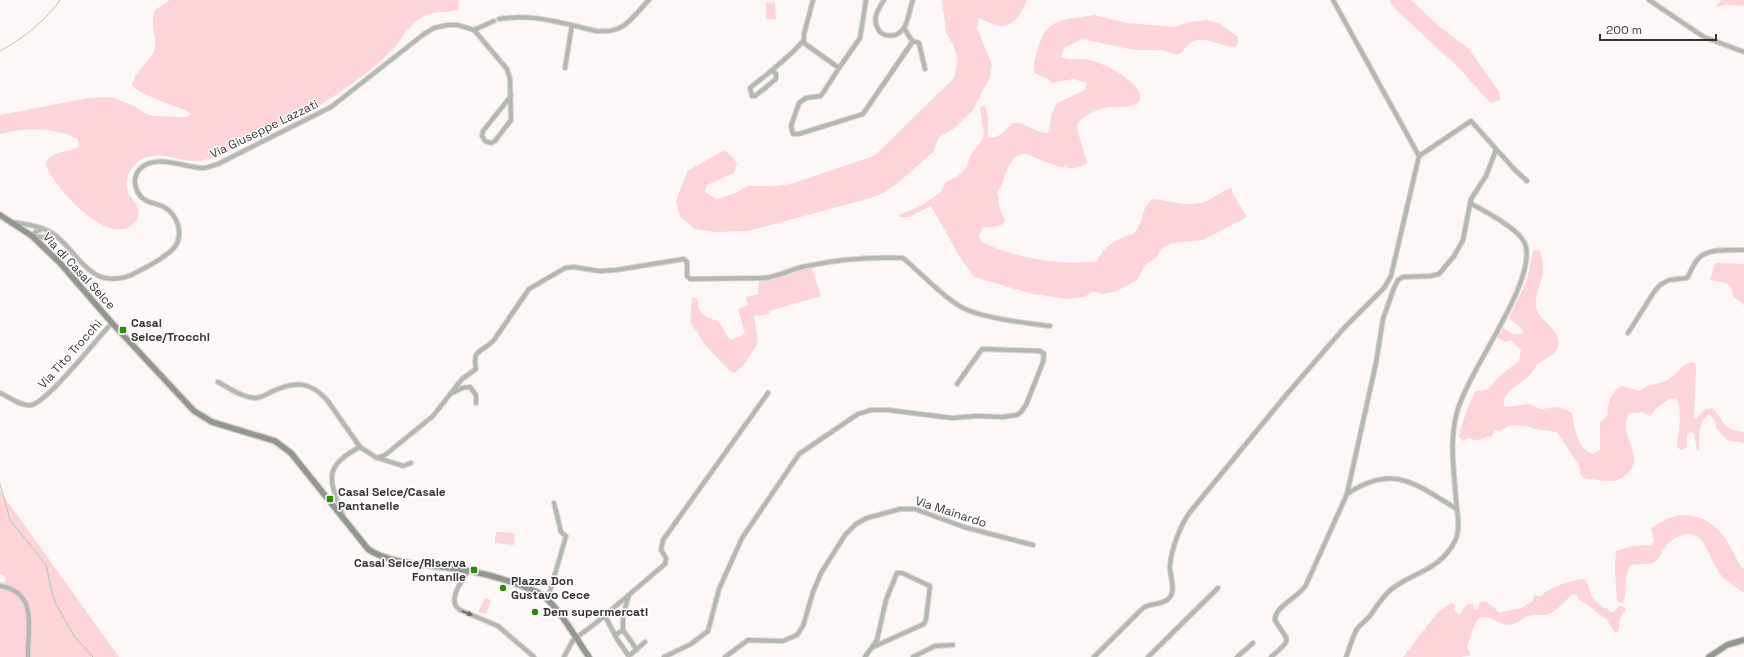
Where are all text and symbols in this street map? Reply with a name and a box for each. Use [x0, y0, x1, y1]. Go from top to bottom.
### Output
scale bar [1600, 16, 1716, 42]
text: 200 m [1606, 22, 1642, 38]
street label: Via Giuseppe Lazzati [207, 96, 321, 162]
street label: Via di Casal Selce [39, 229, 119, 313]
place label: Casal Selce/Trocchi [131, 315, 210, 345]
street label: Via Tito Trocchi [35, 316, 105, 392]
marker: Casal Selce/Trocchi [118, 325, 128, 335]
place label: Casal Selce/Casale Pantanelle [338, 484, 446, 514]
street label: Via Mainardo [913, 493, 989, 531]
marker: Casal Selce/Casale Pantanelle [325, 494, 335, 504]
place label: Casal Selce/Riserva Fontanile [354, 555, 466, 585]
marker: Casal Selce/Riserva Fontanile [469, 565, 479, 575]
place label: Piazza Don Gustavo Cece [511, 573, 590, 603]
marker: Piazza Don Gustavo Cece [498, 583, 508, 593]
place label: Dem supermercati [543, 604, 648, 620]
marker: Dem supermercati [530, 607, 540, 617]
one-way arrow [461, 611, 473, 617]

